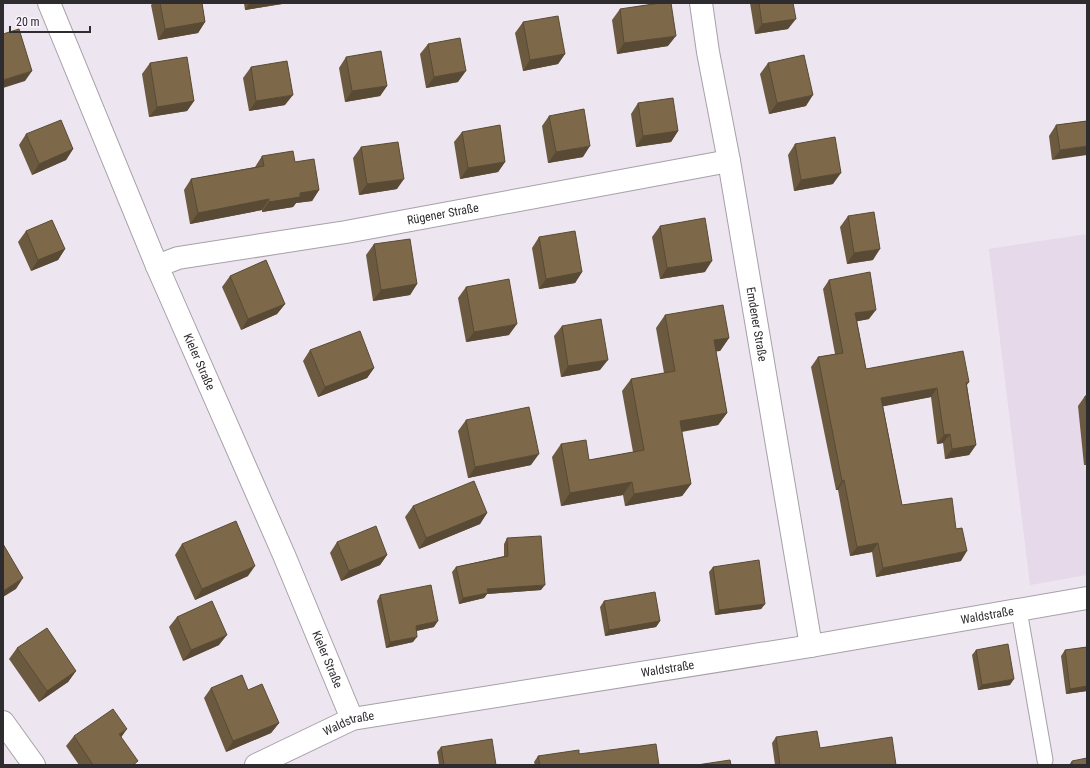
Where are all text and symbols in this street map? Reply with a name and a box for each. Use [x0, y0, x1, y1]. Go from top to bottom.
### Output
scale bar [10, 8, 90, 34]
text: 20 m [16, 15, 40, 29]
street label: Rügener Straße [406, 200, 480, 228]
street label: Emdener Straße [743, 286, 770, 363]
street label: Kieler Straße [181, 331, 218, 393]
street label: Waldstraße [960, 604, 1015, 627]
street label: Kieler Straße [309, 629, 346, 690]
street label: Waldstraße [640, 658, 695, 680]
street label: Waldstraße [321, 709, 376, 739]

